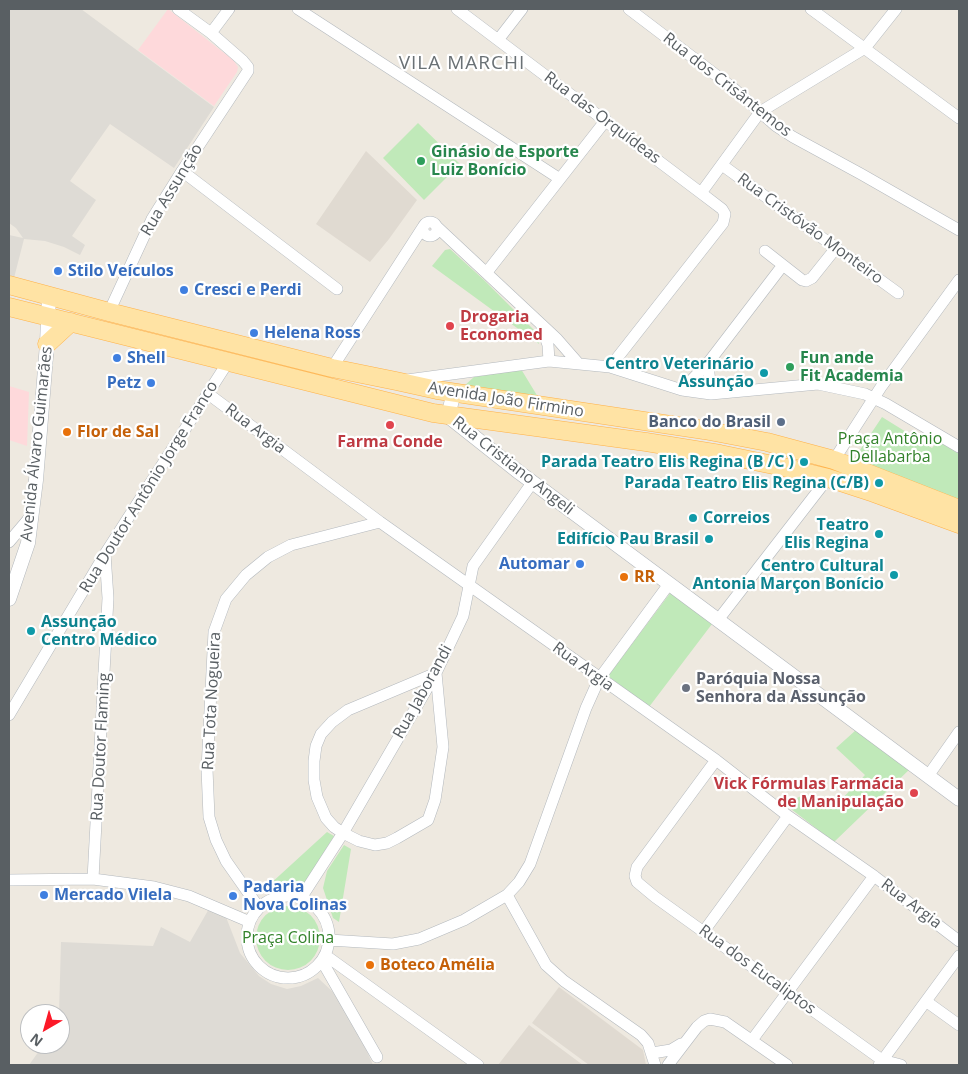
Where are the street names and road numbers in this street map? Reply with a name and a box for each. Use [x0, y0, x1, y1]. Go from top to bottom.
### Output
street label: Rua dos Crisântemos [659, 29, 795, 141]
street label: Rua das Orquídeas [540, 68, 664, 168]
street label: Rua Assunção [137, 141, 207, 239]
street label: Rua Cristóvão Monteiro [733, 170, 887, 288]
street label: Avenida Álvaro Guimarães [17, 345, 57, 543]
street label: Rua Doutor Antônio Jorge Franco [76, 378, 222, 596]
street label: Avenida João Firmino [427, 378, 585, 422]
street label: Rua Argia [221, 400, 289, 458]
street label: Rua Cristiano Angeli [448, 413, 578, 519]
street label: Rua Tota Nogueira [199, 631, 225, 771]
street label: Rua Argia [549, 638, 617, 696]
street label: Rua Jaborandi [389, 642, 457, 742]
street label: Rua Doutor Flaming [88, 672, 114, 822]
street label: Rua Argia [877, 875, 945, 933]
street label: Rua dos Eucaliptos [695, 921, 819, 1019]

